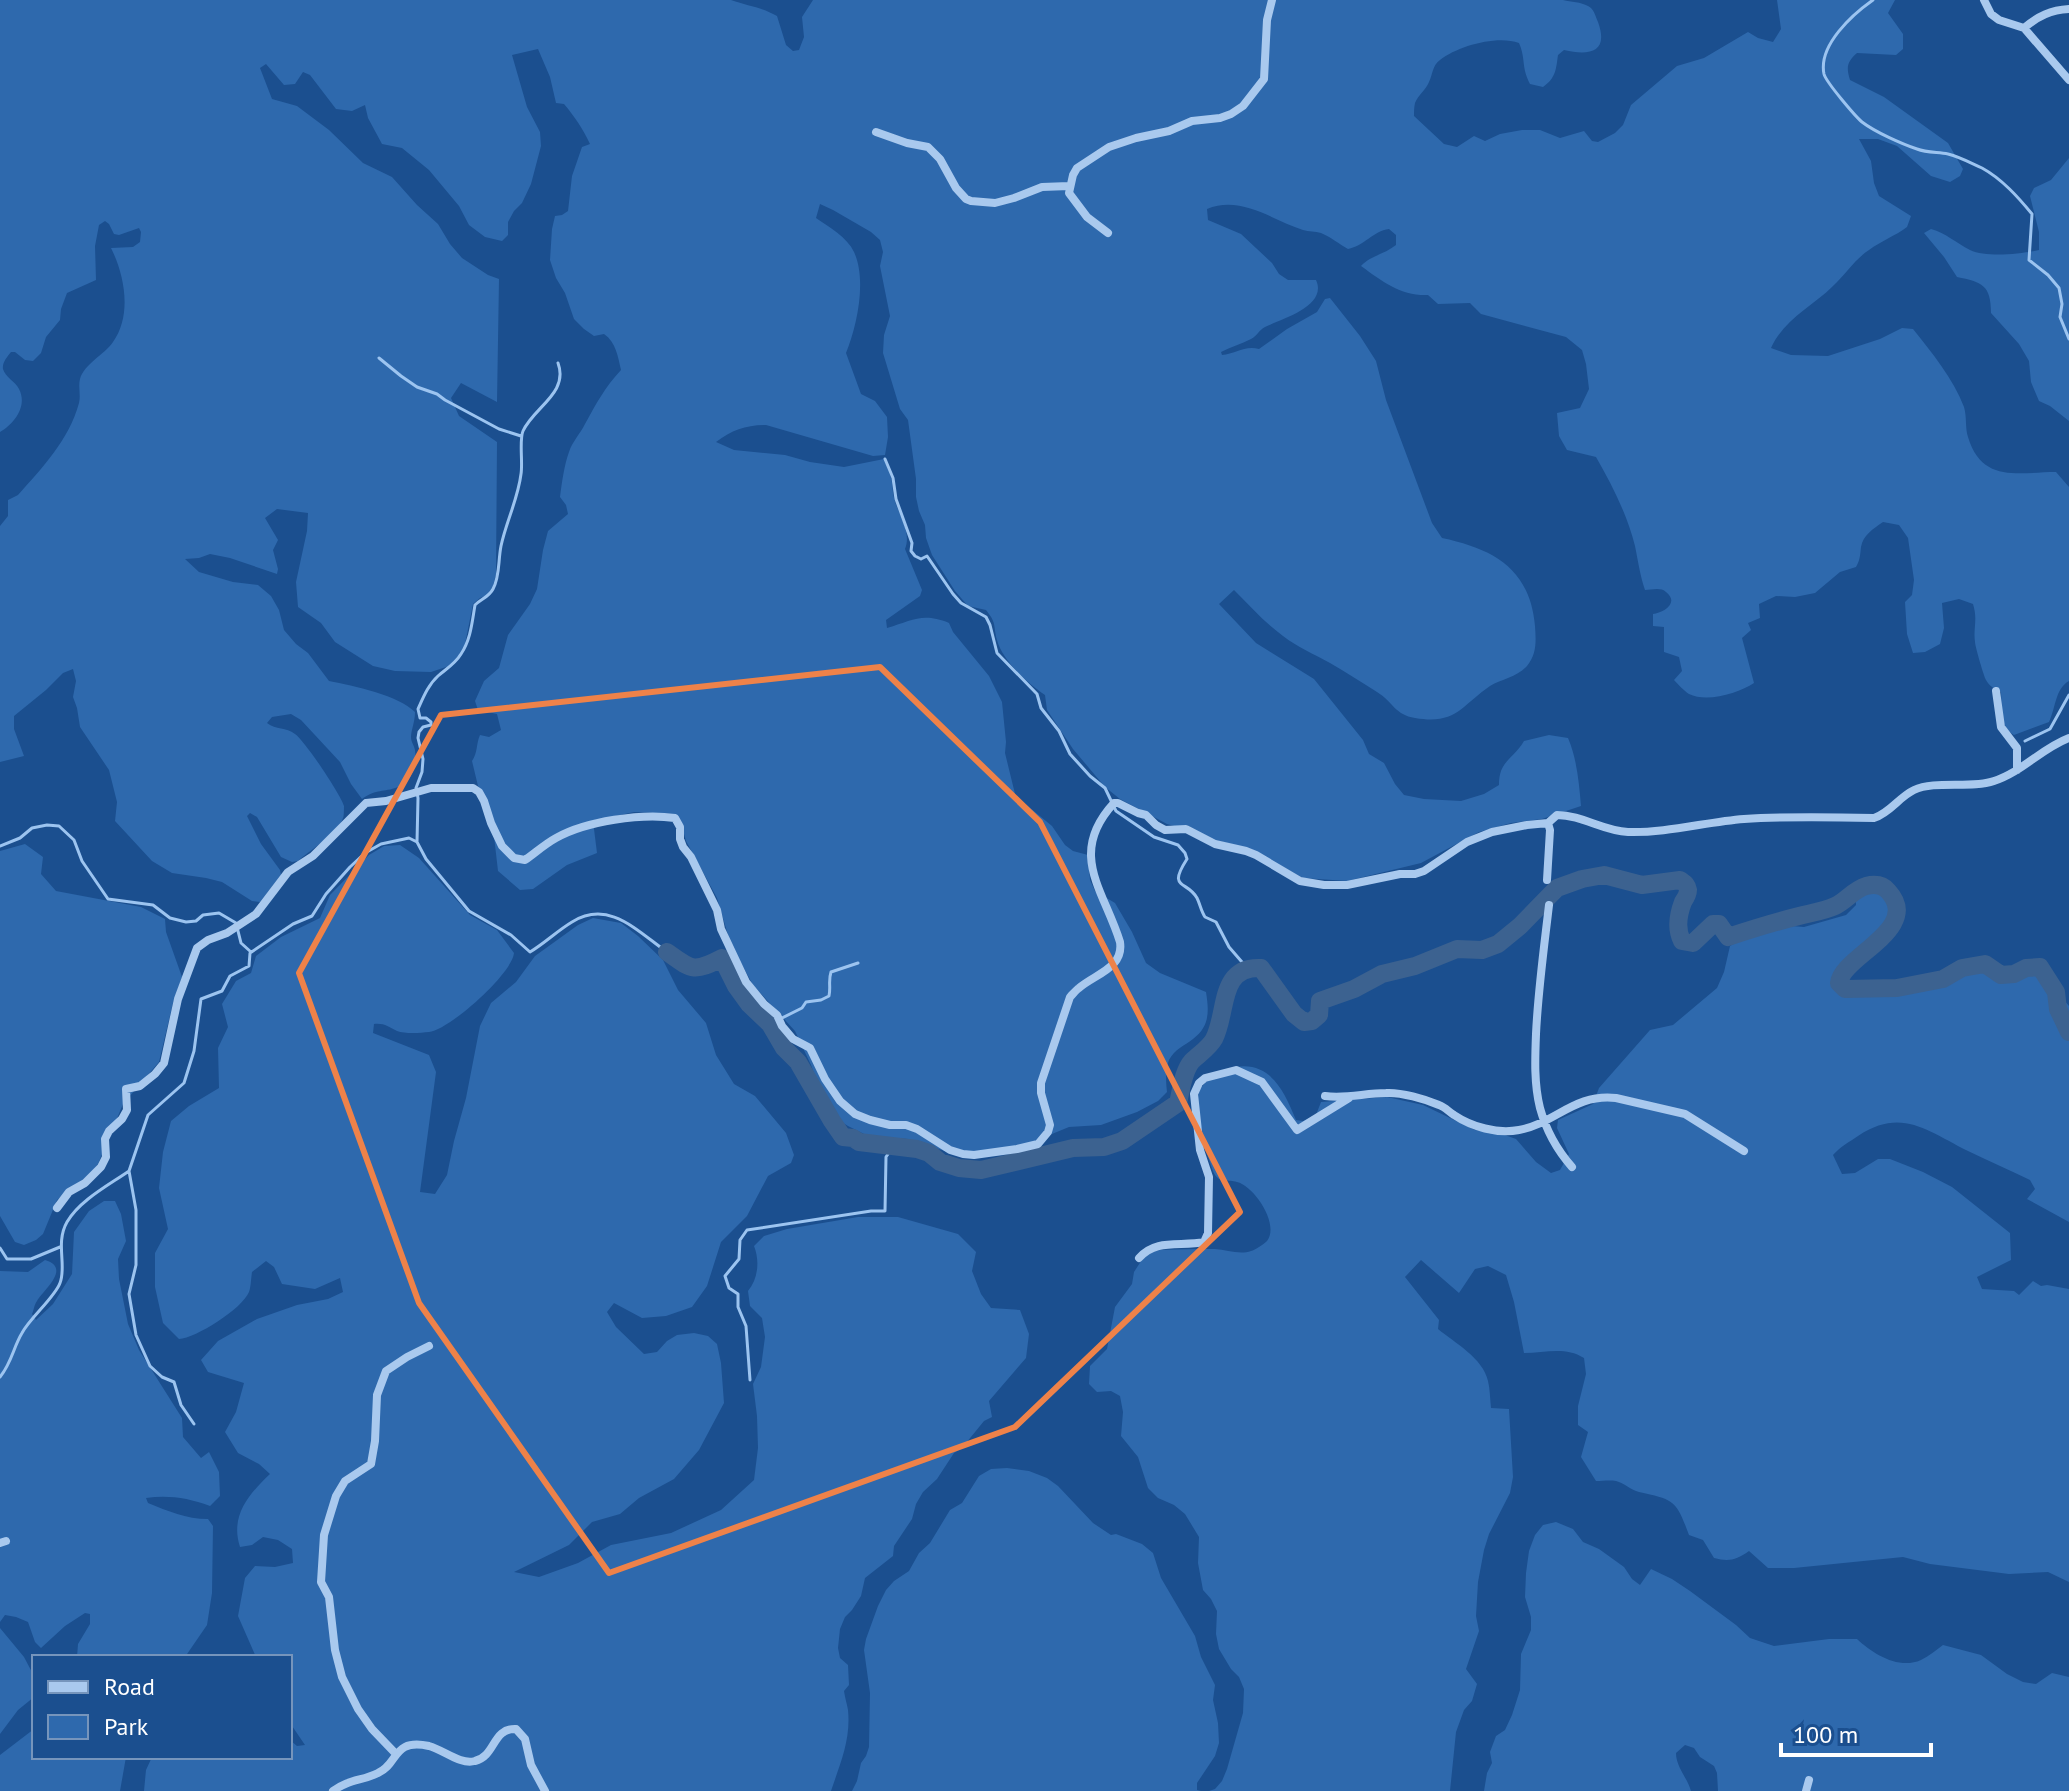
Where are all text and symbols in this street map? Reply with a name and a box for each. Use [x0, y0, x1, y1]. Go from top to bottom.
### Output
legend [32, 1655, 292, 1759]
text: Road [104, 1671, 155, 1702]
scale bar [1781, 1707, 1931, 1757]
text: Park [104, 1711, 149, 1742]
text: 100 m [1793, 1719, 1858, 1750]

